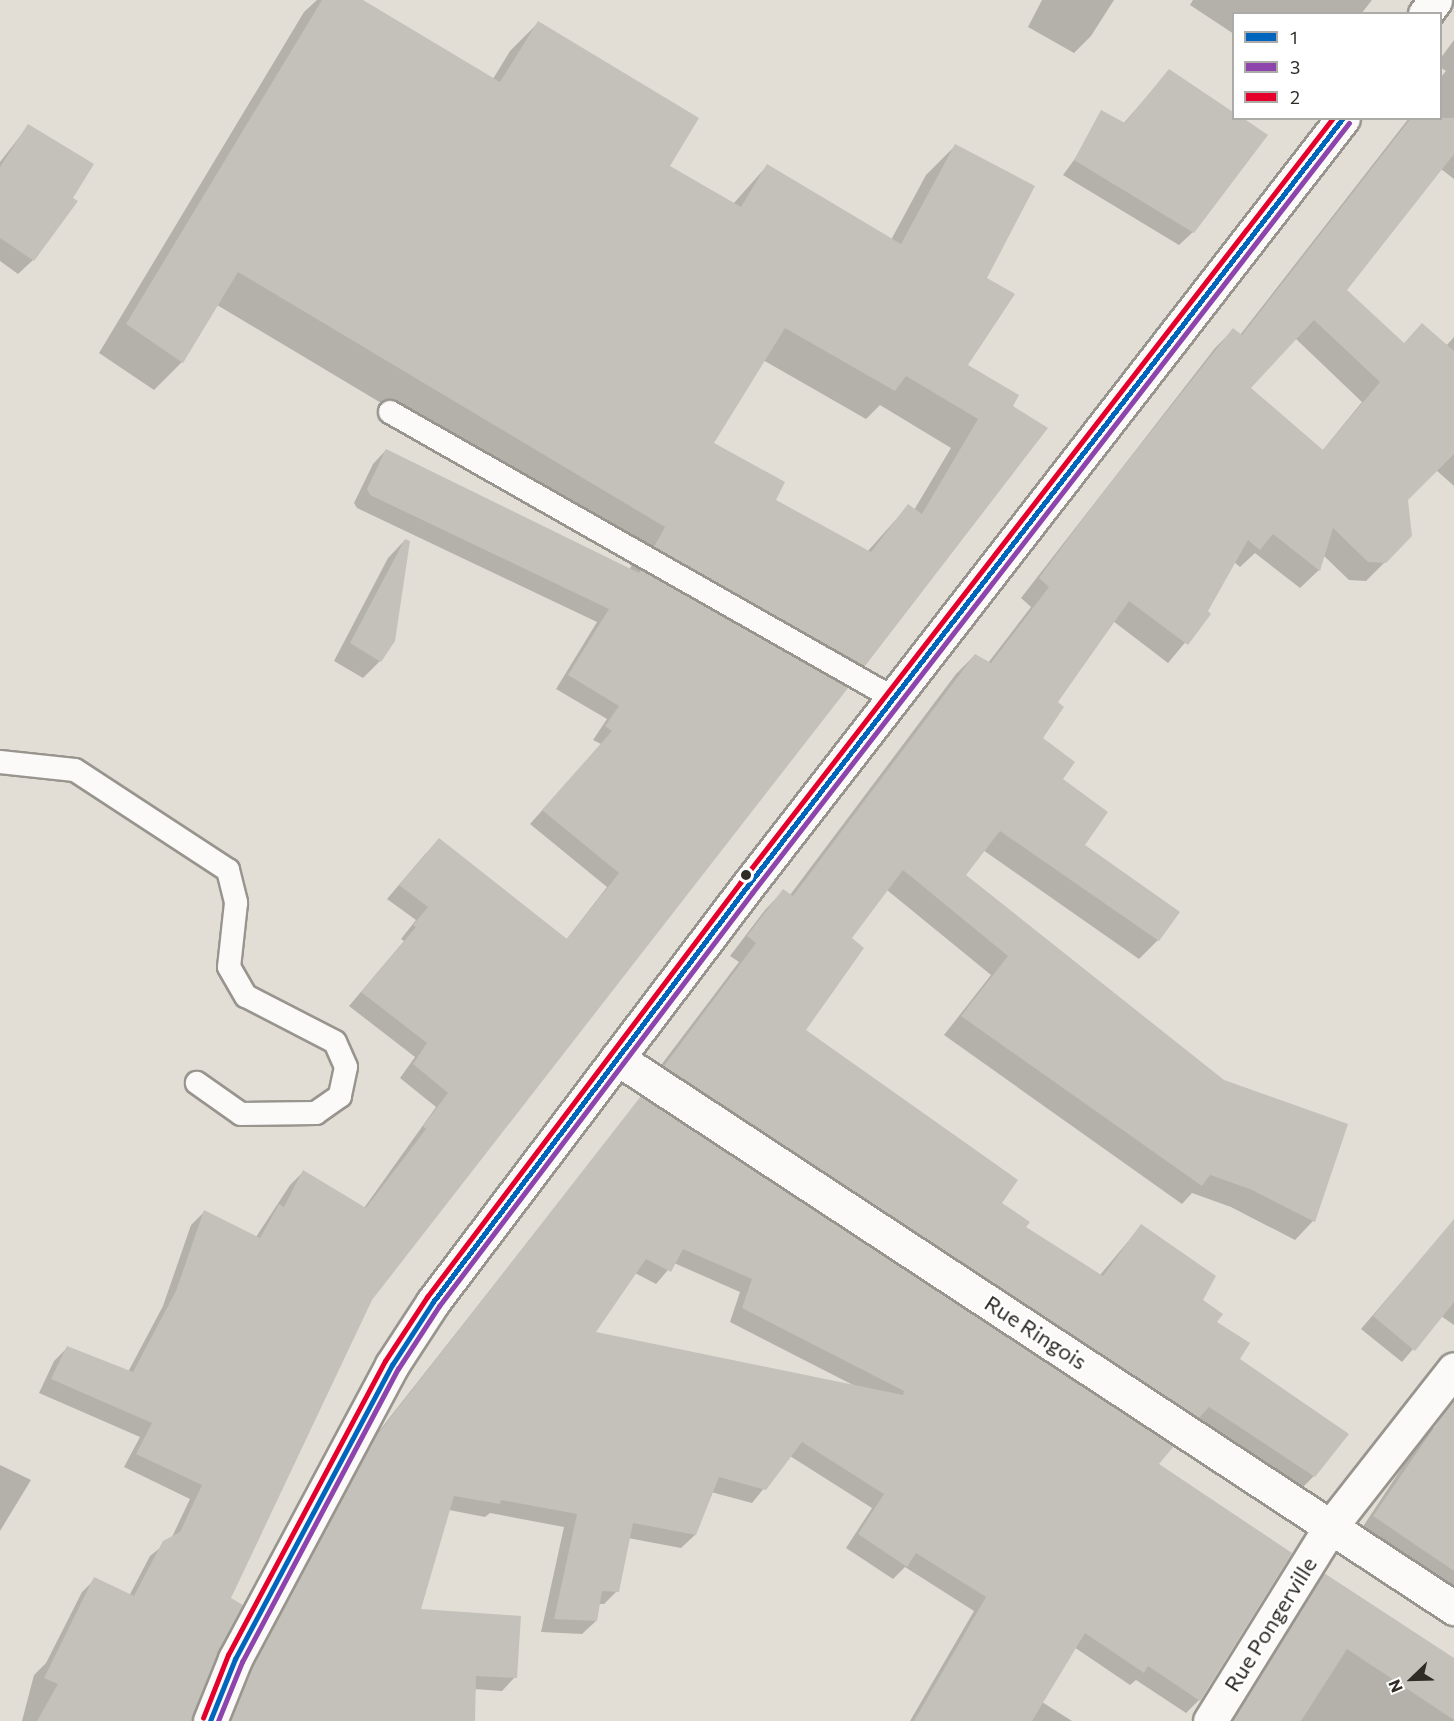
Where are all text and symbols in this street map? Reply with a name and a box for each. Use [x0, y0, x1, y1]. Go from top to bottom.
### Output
legend [1232, 12, 1442, 120]
text: 1 [1290, 26, 1298, 48]
text: 3 [1290, 56, 1300, 78]
text: 2 [1290, 86, 1300, 108]
unlabelled marker [740, 869, 752, 881]
street label: Rue Ringois [980, 1289, 1092, 1375]
street label: Rue Pongerville [1218, 1552, 1322, 1696]
north arrow [1382, 1649, 1442, 1709]
text: N [1384, 1677, 1406, 1695]

